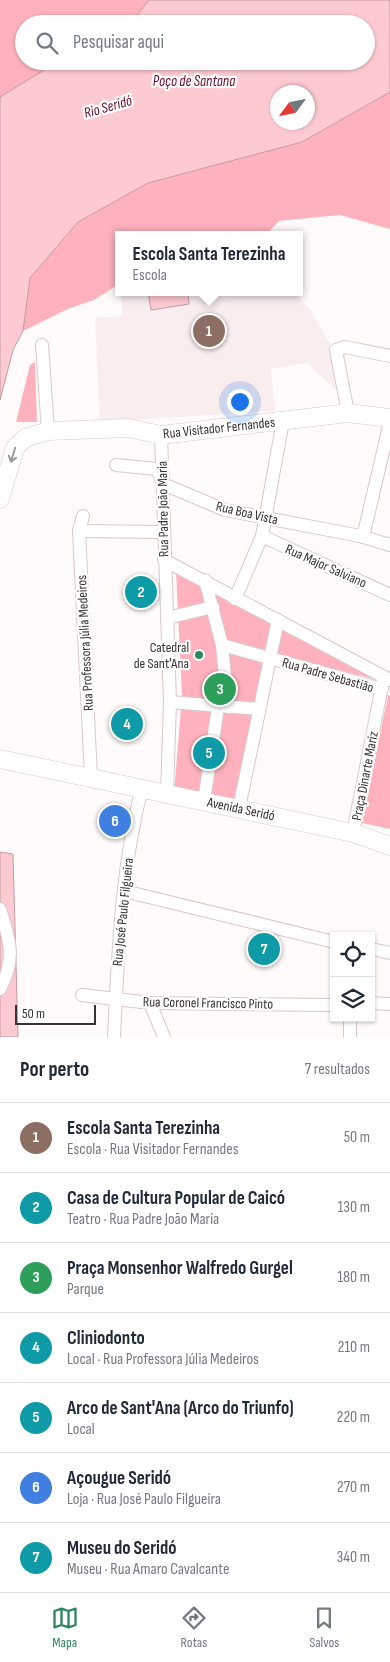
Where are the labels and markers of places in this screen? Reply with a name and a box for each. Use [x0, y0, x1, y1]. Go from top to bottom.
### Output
pin: 1 [193, 312, 225, 350]
pin: 2 [125, 573, 157, 611]
place label: Catedral de Sant'Ana [134, 639, 189, 672]
marker: Catedral de Sant'Ana [193, 649, 205, 661]
pin: 3 [204, 670, 236, 708]
pin: 4 [111, 705, 143, 743]
pin: 5 [193, 734, 225, 772]
pin: 6 [99, 802, 131, 840]
pin: 7 [248, 930, 280, 968]

